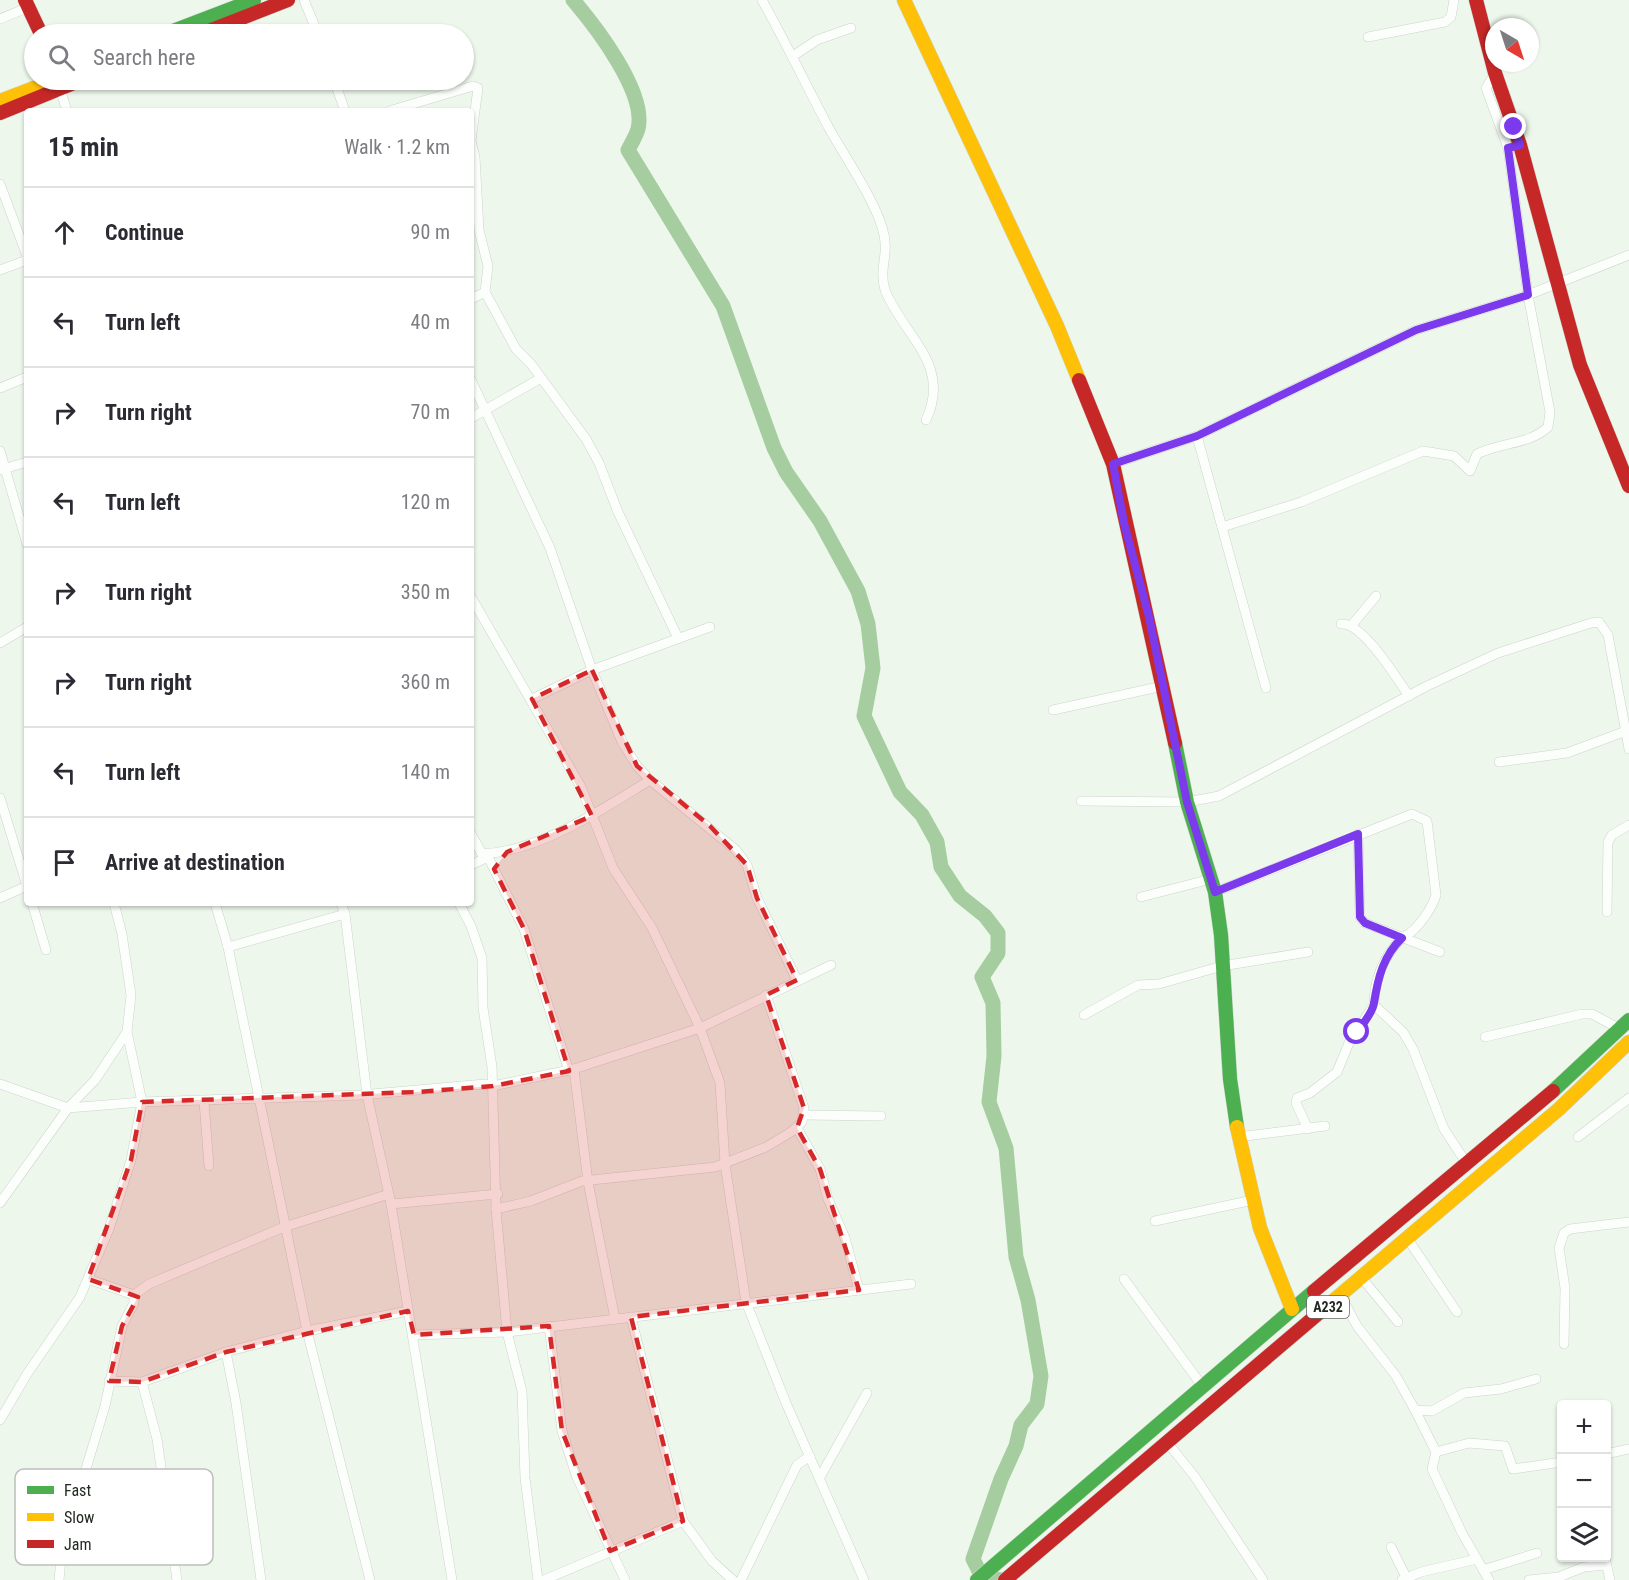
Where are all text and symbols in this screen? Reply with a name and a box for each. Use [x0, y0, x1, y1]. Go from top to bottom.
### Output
north arrow [1485, 18, 1539, 72]
search box [24, 24, 474, 90]
icon: search [45, 41, 78, 74]
text: Search here [93, 45, 195, 70]
route end [1500, 113, 1526, 139]
text: 15 min [48, 132, 119, 162]
text: Walk · 1.2 km [344, 135, 450, 159]
icon: ahead [48, 216, 81, 249]
text: Continue [105, 220, 184, 245]
text: 90 m [411, 220, 450, 244]
icon: left [48, 306, 81, 339]
text: Turn left [105, 310, 180, 335]
text: 40 m [411, 310, 450, 334]
icon: right [48, 396, 81, 429]
text: Turn right [105, 400, 192, 425]
text: 70 m [411, 400, 450, 424]
icon: left [48, 486, 81, 519]
text: Turn left [105, 490, 180, 515]
text: 120 m [401, 490, 450, 514]
icon: right [48, 576, 81, 609]
text: Turn right [105, 580, 192, 605]
text: 350 m [401, 580, 450, 604]
icon: right [48, 666, 81, 699]
text: Turn right [105, 670, 192, 695]
text: 360 m [401, 670, 450, 694]
icon: left [48, 756, 81, 789]
text: Turn left [105, 760, 180, 785]
text: 140 m [401, 760, 450, 784]
icon: arrive [48, 846, 81, 879]
text: Arrive at destination [105, 850, 285, 875]
route start [1343, 1018, 1369, 1044]
road number: A232 [1307, 1296, 1349, 1318]
map controls [1557, 1400, 1611, 1562]
button: + [1557, 1400, 1611, 1454]
button: − [1557, 1454, 1611, 1508]
legend [15, 1469, 213, 1565]
text: Fast [64, 1481, 91, 1500]
text: Slow [64, 1508, 94, 1527]
button: layers [1557, 1508, 1611, 1562]
text: Jam [64, 1535, 91, 1554]

